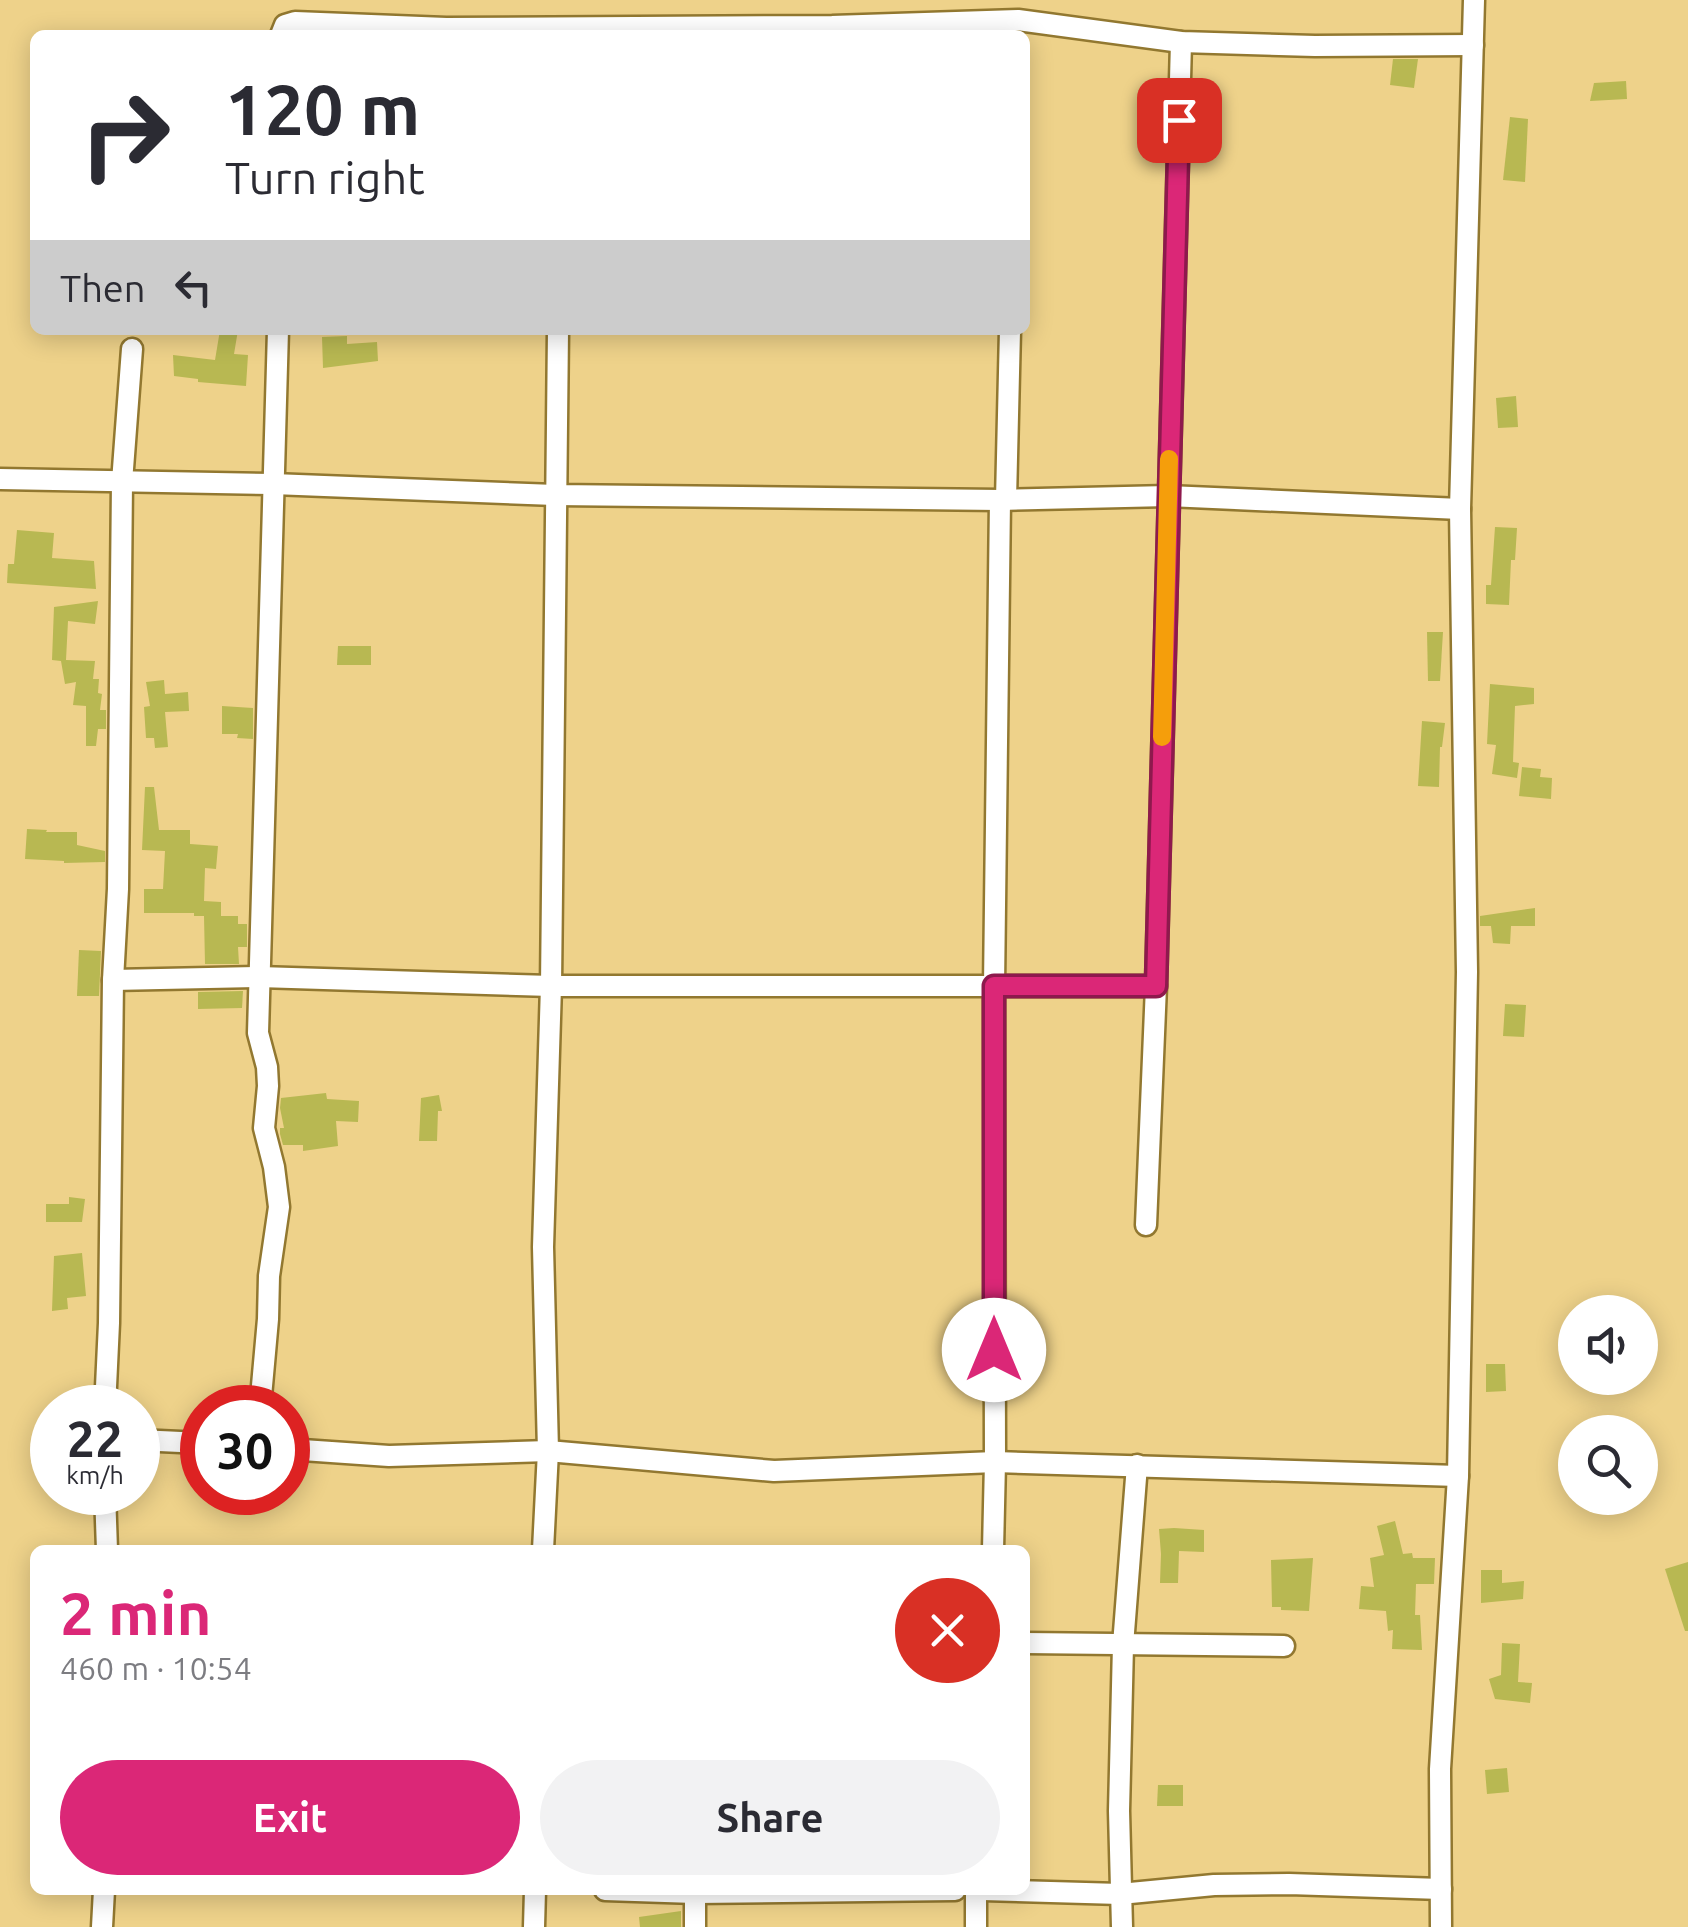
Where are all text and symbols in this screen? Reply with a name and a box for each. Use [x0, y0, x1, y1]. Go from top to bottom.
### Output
icon: right [60, 70, 190, 200]
text: 120 m [225, 70, 420, 148]
pin [1137, 78, 1222, 163]
icon: arrive [1152, 93, 1207, 148]
text: Turn right [225, 152, 425, 203]
icon: left [166, 260, 221, 315]
text: Then [60, 267, 146, 309]
map controls [1558, 1295, 1658, 1515]
button: sound [1558, 1295, 1658, 1395]
position arrow [942, 1298, 1046, 1402]
speed limit sign: 30 [180, 1385, 310, 1515]
text: 22 [67, 1410, 123, 1466]
button: search [1558, 1415, 1658, 1515]
text: km/h [66, 1461, 124, 1489]
button: close [895, 1578, 1000, 1683]
text: 2 min [60, 1579, 212, 1646]
text: 460 m · 10:54 [60, 1650, 252, 1686]
button: Exit [60, 1760, 520, 1875]
button: Share [540, 1760, 1000, 1875]

